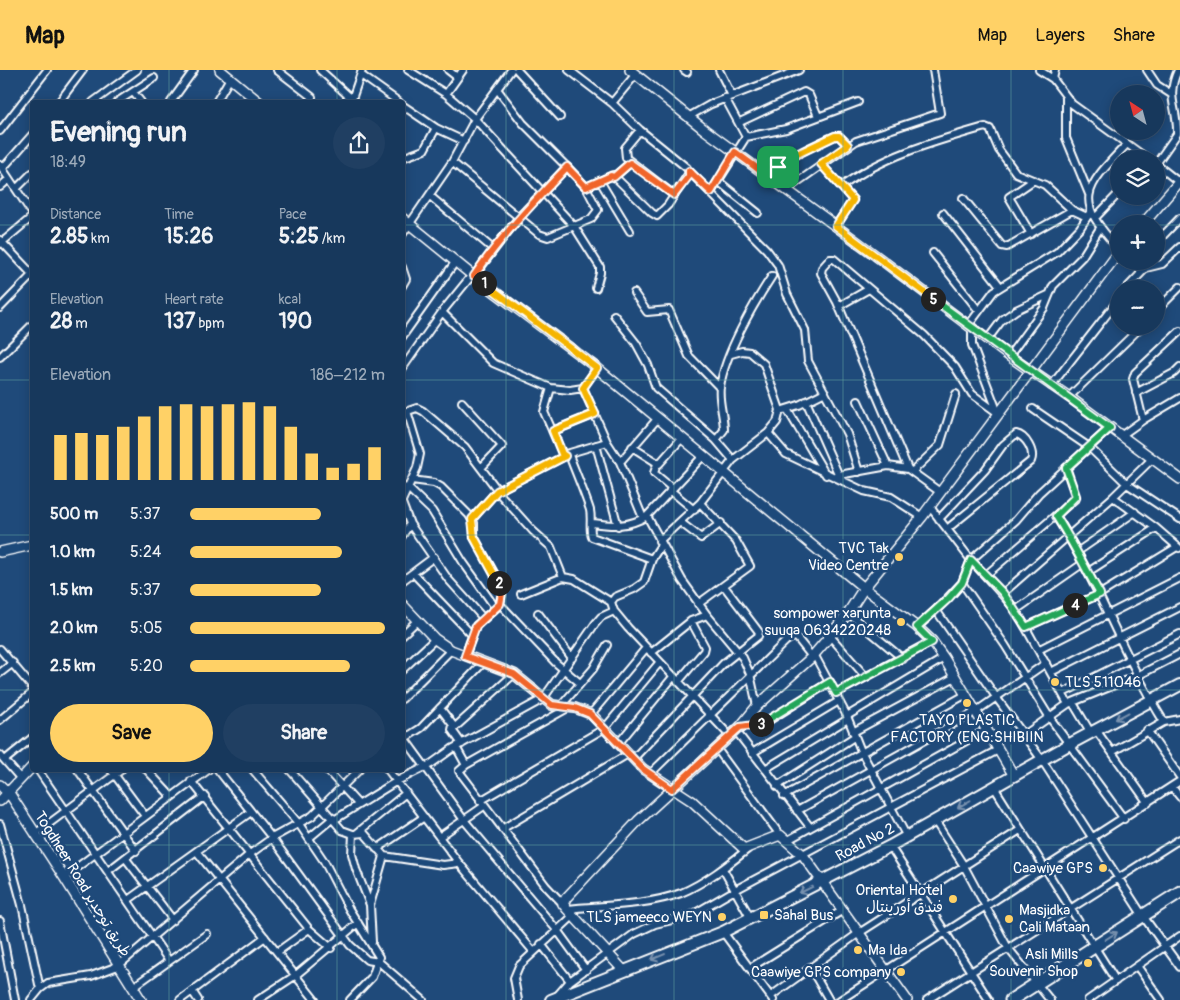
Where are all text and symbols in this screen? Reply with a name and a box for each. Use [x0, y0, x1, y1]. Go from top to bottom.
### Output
text: Map [25, 21, 65, 50]
text: Map [978, 24, 1007, 47]
text: Layers [1035, 24, 1085, 47]
text: Share [1113, 24, 1155, 47]
north arrow [1110, 85, 1165, 140]
map controls [1110, 85, 1165, 335]
text: Evening run [50, 115, 187, 150]
button: share [333, 117, 385, 169]
pin [757, 146, 799, 188]
button: layers [1110, 150, 1165, 205]
text: 18:49 [50, 152, 86, 172]
icon: arrive [764, 153, 792, 181]
text: Distance [50, 206, 101, 223]
text: Time [164, 206, 194, 223]
text: Pace [279, 206, 306, 223]
button: + [1110, 215, 1165, 270]
text: 2.85 [50, 223, 88, 250]
text: 15:26 [164, 223, 214, 250]
text: 5:25 [279, 223, 319, 250]
text: km [88, 230, 110, 247]
text: /km [319, 230, 345, 247]
pin: 1 [472, 270, 496, 296]
text: 1 [482, 275, 487, 292]
button: − [1110, 280, 1165, 335]
pin: 5 [920, 286, 946, 312]
text: Elevation [50, 291, 103, 308]
text: Heart rate [164, 291, 223, 308]
text: kcal [279, 291, 301, 308]
text: 5 [930, 291, 937, 308]
text: 28 [50, 308, 72, 335]
text: 137 [164, 308, 195, 335]
text: 190 [279, 308, 312, 335]
text: m [72, 315, 88, 332]
text: bpm [195, 315, 224, 332]
text: Elevation [50, 365, 111, 385]
text: 186–212 m [310, 365, 385, 385]
text: 500 m [50, 504, 98, 524]
text: 5:37 [130, 504, 160, 524]
place label: TVC Tak Video Centre [808, 539, 890, 575]
text: 1.0 km [50, 542, 95, 562]
text: 5:24 [130, 542, 161, 562]
marker: TVC Tak Video Centre [893, 551, 905, 563]
pin: 2 [486, 570, 512, 596]
text: 2 [496, 575, 503, 592]
text: 1.5 km [50, 580, 93, 600]
text: 5:37 [130, 580, 160, 600]
pin: 4 [1062, 592, 1088, 618]
text: 4 [1071, 597, 1080, 614]
place label: sompower xarunta suuqa 0634220248 [765, 604, 891, 640]
marker: sompower xarunta suuqa 0634220248 [895, 616, 907, 628]
text: 2.0 km [50, 618, 98, 638]
text: 5:05 [130, 618, 163, 638]
text: 2.5 km [50, 656, 95, 676]
text: 5:20 [130, 656, 163, 676]
place label: TLS 511046 [1065, 673, 1141, 692]
marker: TLS 511046 [1049, 676, 1061, 688]
marker: TAYO PLASTIC FACTORY (ENG:SHIBIIN [961, 697, 973, 709]
button: Save [50, 704, 213, 762]
button: Share [223, 704, 385, 762]
place label: TAYO PLASTIC FACTORY (ENG:SHIBIIN [890, 711, 1044, 747]
one-way arrow [1114, 711, 1129, 721]
pin: 3 [748, 712, 774, 736]
text: 3 [758, 716, 765, 733]
one-way arrow [958, 800, 972, 810]
street label: Togdheer Road طريق توجدير [30, 808, 135, 961]
street label: Road No 2 [832, 819, 898, 866]
place label: Caawiye GPS [1013, 859, 1093, 878]
marker: Caawiye GPS [1097, 862, 1109, 874]
place label: Oriental Hotel فندق أورينتال [856, 881, 943, 917]
one-way arrow [799, 885, 814, 895]
marker: Oriental Hotel فندق أورينتال [947, 893, 959, 905]
place label: Masjidka Cali Mataan [1019, 901, 1090, 937]
place label: Sahal Bus [774, 906, 834, 925]
place label: TLS jameeco WEYN [586, 908, 712, 927]
marker: Sahal Bus [758, 909, 770, 921]
marker: TLS jameeco WEYN [716, 911, 728, 923]
marker: Masjidka Cali Mataan [1003, 913, 1015, 925]
one-way arrow [1104, 931, 1118, 941]
place label: Ma Ida [868, 941, 908, 960]
marker: Ma Ida [852, 944, 864, 956]
place label: Asli Mills Souvenir Shop [989, 945, 1078, 981]
one-way arrow [651, 952, 666, 962]
marker: Asli Mills Souvenir Shop [1082, 957, 1094, 969]
place label: Caawiye GPS company [751, 963, 892, 982]
marker: Caawiye GPS company [895, 966, 907, 978]

